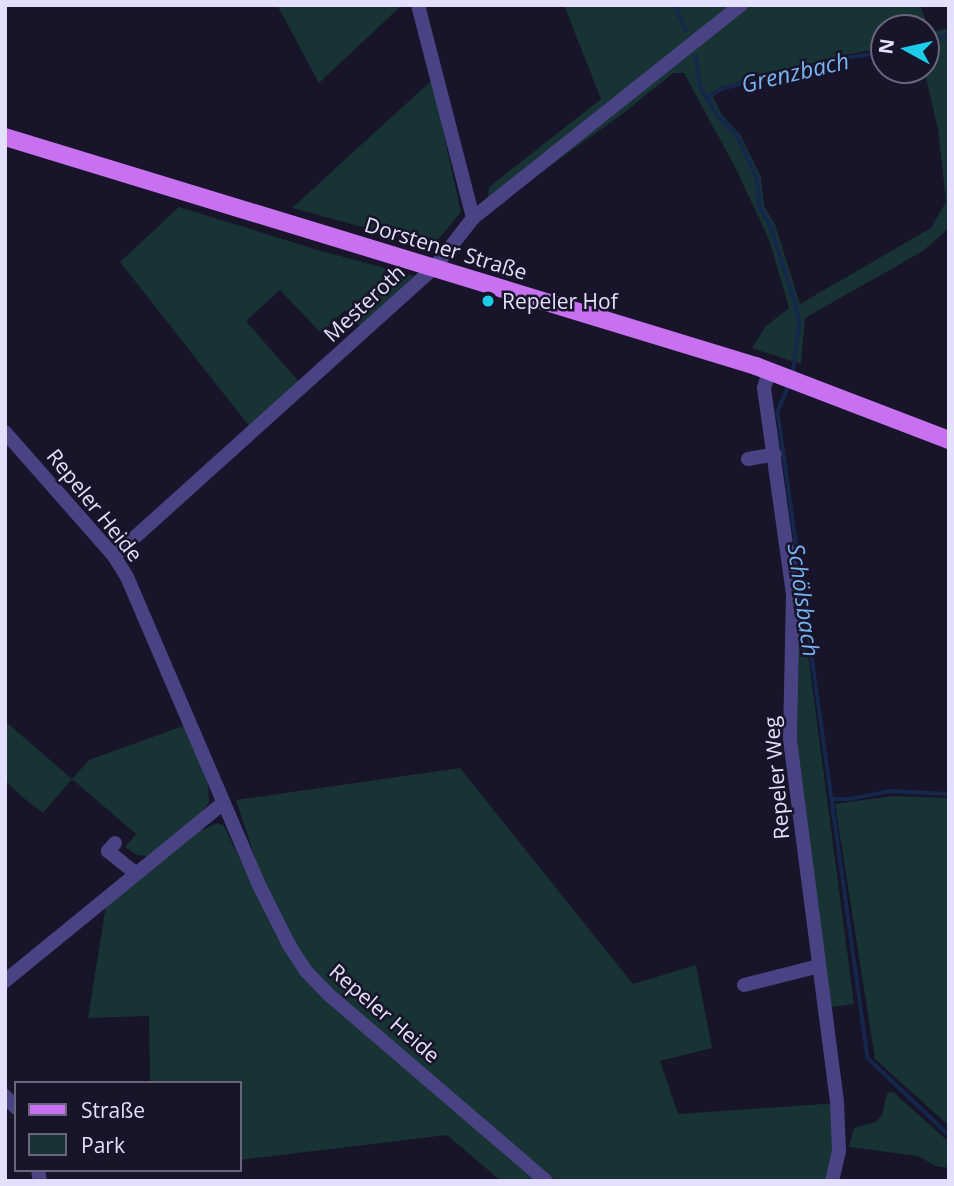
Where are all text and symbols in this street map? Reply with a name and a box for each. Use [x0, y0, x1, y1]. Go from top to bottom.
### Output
north arrow [870, 14, 940, 84]
text: N [872, 37, 900, 56]
water label: Grenzbach [739, 46, 851, 98]
street label: Dorstener Straße [362, 211, 530, 285]
street label: Mesteroth [318, 259, 410, 347]
place label: Repeler Hof [502, 288, 618, 314]
marker: Repeler Hof [480, 293, 496, 309]
street label: Repeler Heide [42, 444, 148, 566]
water label: Schölsbach [782, 542, 826, 658]
street label: Repeler Weg [758, 716, 794, 840]
street label: Repeler Heide [325, 958, 445, 1068]
legend [14, 1081, 242, 1172]
text: Straße [81, 1096, 145, 1124]
text: Park [81, 1131, 125, 1159]

